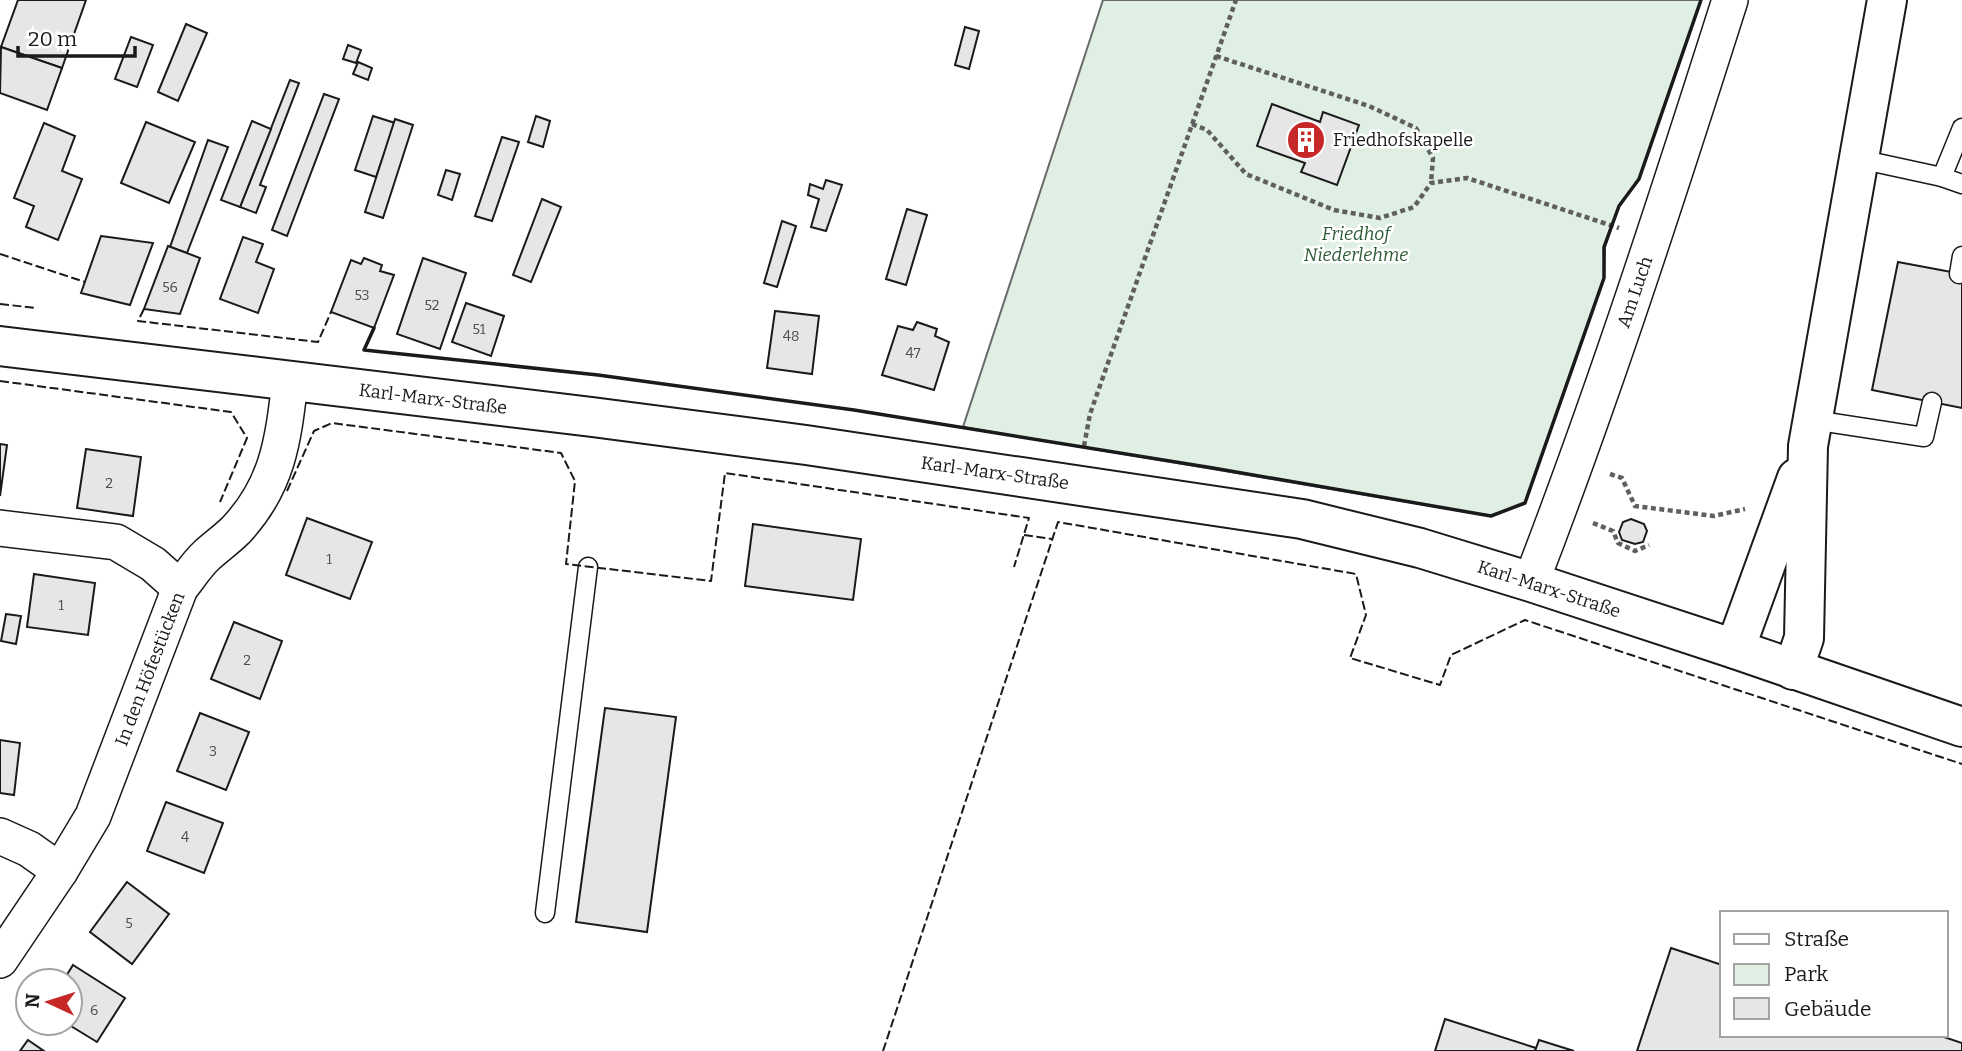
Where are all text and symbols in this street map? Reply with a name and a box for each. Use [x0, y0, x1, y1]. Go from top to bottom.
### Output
scale bar [18, 14, 135, 58]
text: 20 m [28, 26, 77, 52]
building icon: Friedhofskapelle [1285, 119, 1327, 161]
place label: Friedhofskapelle [1333, 129, 1473, 151]
park label: Friedhof Niederlehme [1304, 223, 1408, 266]
street label: Am Luch [1613, 253, 1657, 331]
house number: 56 [162, 279, 178, 296]
house number: 53 [354, 287, 370, 304]
house number: 52 [425, 297, 439, 314]
house number: 51 [473, 321, 486, 338]
house number: 48 [783, 328, 799, 345]
house number: 47 [905, 345, 921, 362]
street label: Karl-Marx-Straße [358, 379, 508, 419]
street label: Karl-Marx-Straße [920, 452, 1070, 494]
house number: 2 [105, 475, 113, 492]
house number: 1 [326, 551, 332, 568]
street label: Karl-Marx-Straße [1475, 556, 1623, 622]
street label: In den Höfestücken [110, 588, 190, 749]
house number: 1 [58, 597, 64, 614]
house number: 2 [243, 652, 251, 669]
house number: 3 [209, 743, 217, 760]
house number: 4 [181, 829, 189, 846]
legend [1720, 911, 1948, 1037]
house number: 5 [125, 915, 133, 932]
text: Straße [1784, 926, 1849, 952]
text: Park [1784, 961, 1828, 987]
north arrow [14, 967, 84, 1037]
text: N [21, 992, 45, 1009]
text: Gebäude [1784, 996, 1872, 1022]
house number: 6 [90, 1002, 98, 1019]

